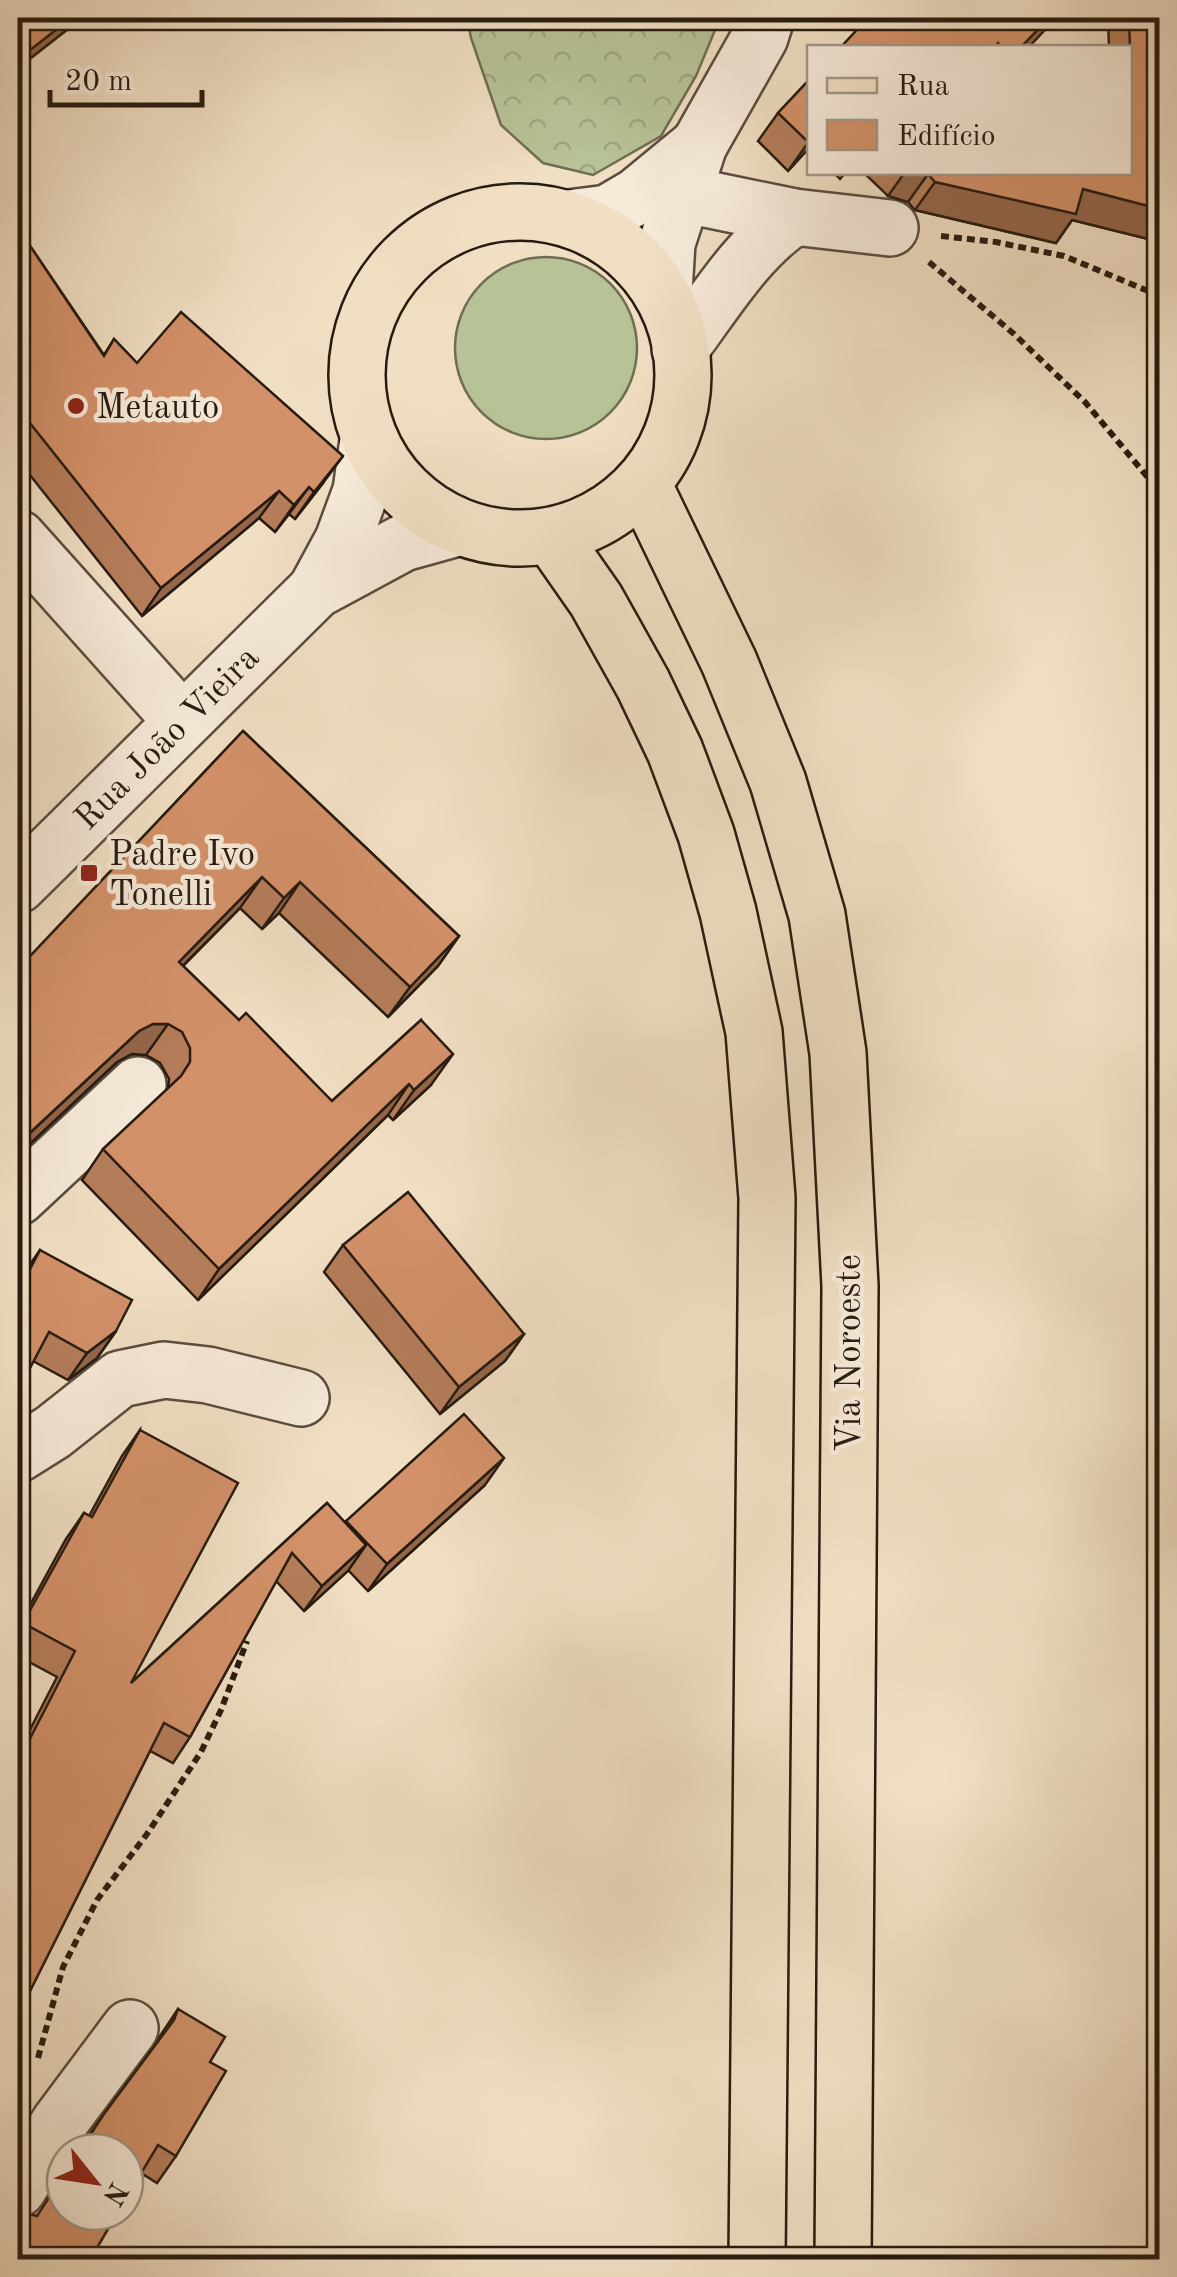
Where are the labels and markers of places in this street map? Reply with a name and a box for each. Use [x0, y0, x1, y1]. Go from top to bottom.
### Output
place label: Metauto [96, 391, 219, 426]
marker: Metauto [65, 395, 87, 417]
place label: Padre Ivo Tonelli [109, 838, 255, 913]
marker: Padre Ivo Tonelli [78, 862, 100, 884]

